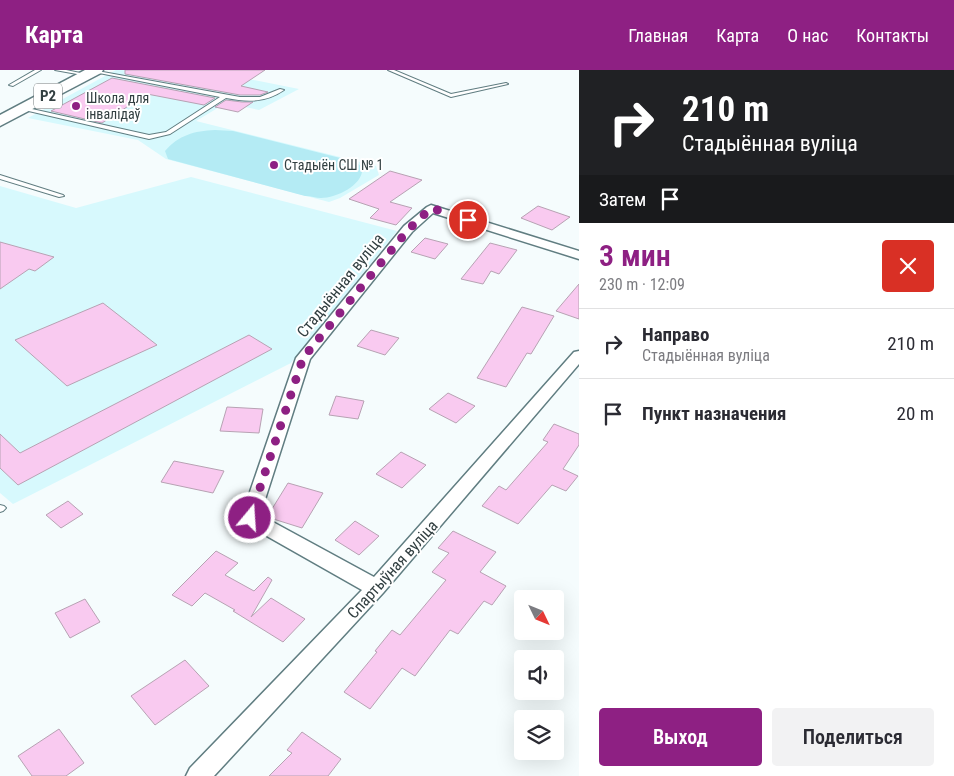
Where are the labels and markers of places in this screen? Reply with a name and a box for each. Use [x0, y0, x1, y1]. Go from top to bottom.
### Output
place label: Школа для інвалідаў [86, 90, 149, 122]
marker: Школа для інвалідаў [70, 100, 82, 112]
place label: Стадыён СШ № 1 [284, 157, 384, 173]
marker: Стадыён СШ № 1 [268, 159, 280, 171]
pin [447, 199, 489, 241]

